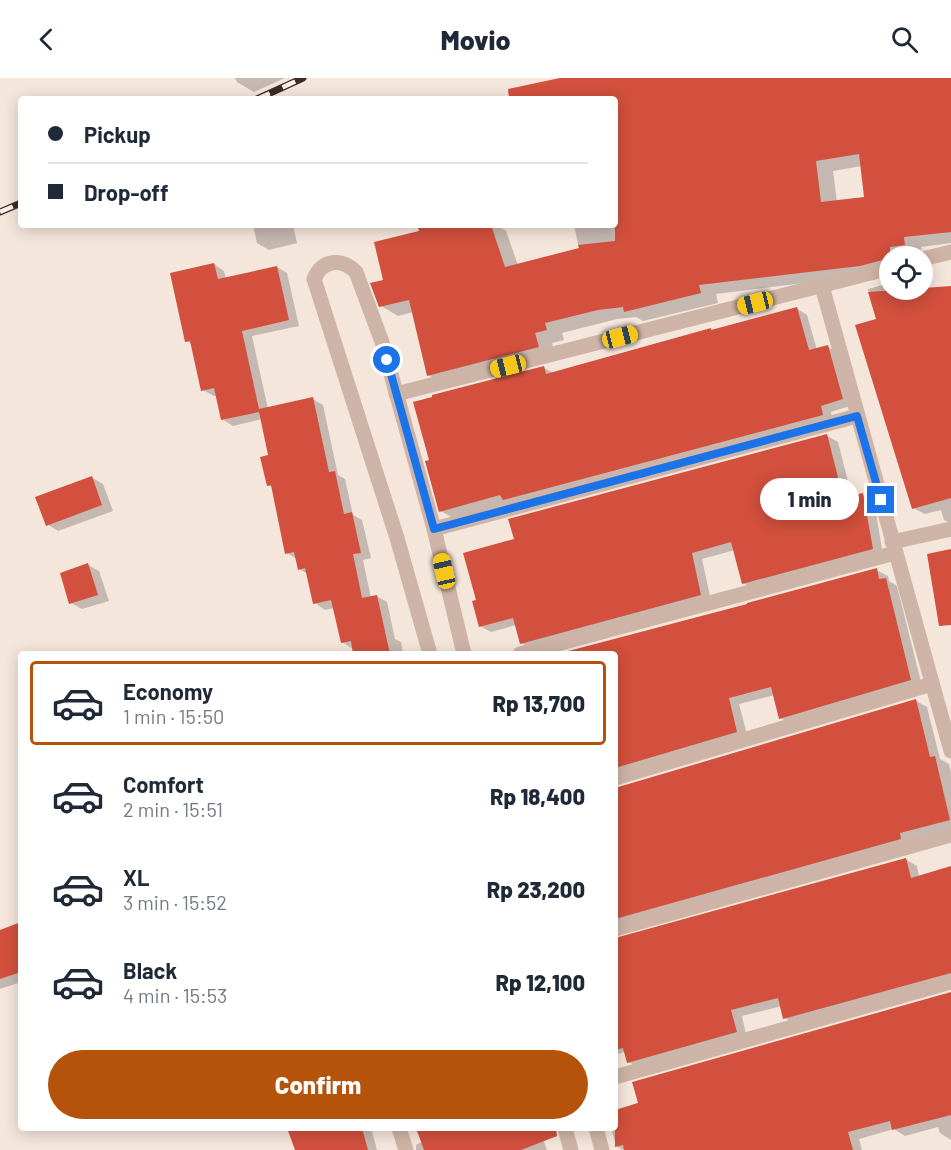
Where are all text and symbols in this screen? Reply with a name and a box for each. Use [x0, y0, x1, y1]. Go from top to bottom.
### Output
icon: back [30, 23, 63, 56]
text: Movio [441, 23, 510, 55]
icon: search [888, 23, 921, 56]
text: Pickup [84, 121, 151, 147]
text: Drop-off [84, 179, 168, 205]
map controls [879, 246, 933, 300]
button: locate [879, 246, 933, 300]
car [735, 290, 775, 316]
car [600, 324, 640, 350]
route start [373, 346, 400, 373]
car [488, 353, 528, 379]
callout: 1 min [761, 479, 860, 521]
route end [867, 486, 894, 513]
text: 1 min [788, 487, 831, 511]
car [431, 551, 457, 591]
icon: car [51, 676, 105, 730]
text: Economy [123, 678, 213, 704]
text: Rp 13,700 [493, 690, 585, 716]
text: 1 min · 15:50 [123, 704, 224, 728]
icon: car [51, 769, 105, 823]
text: Comfort [123, 771, 204, 797]
text: Rp 18,400 [490, 783, 585, 809]
text: 2 min · 15:51 [123, 797, 223, 821]
icon: car [51, 862, 105, 916]
text: XL [123, 864, 149, 890]
text: Rp 23,200 [487, 876, 585, 902]
text: 3 min · 15:52 [123, 890, 227, 914]
icon: car [51, 955, 105, 1009]
text: Black [123, 957, 177, 983]
text: Rp 12,100 [495, 969, 585, 995]
text: 4 min · 15:53 [123, 983, 227, 1007]
button: Confirm [48, 1050, 588, 1119]

